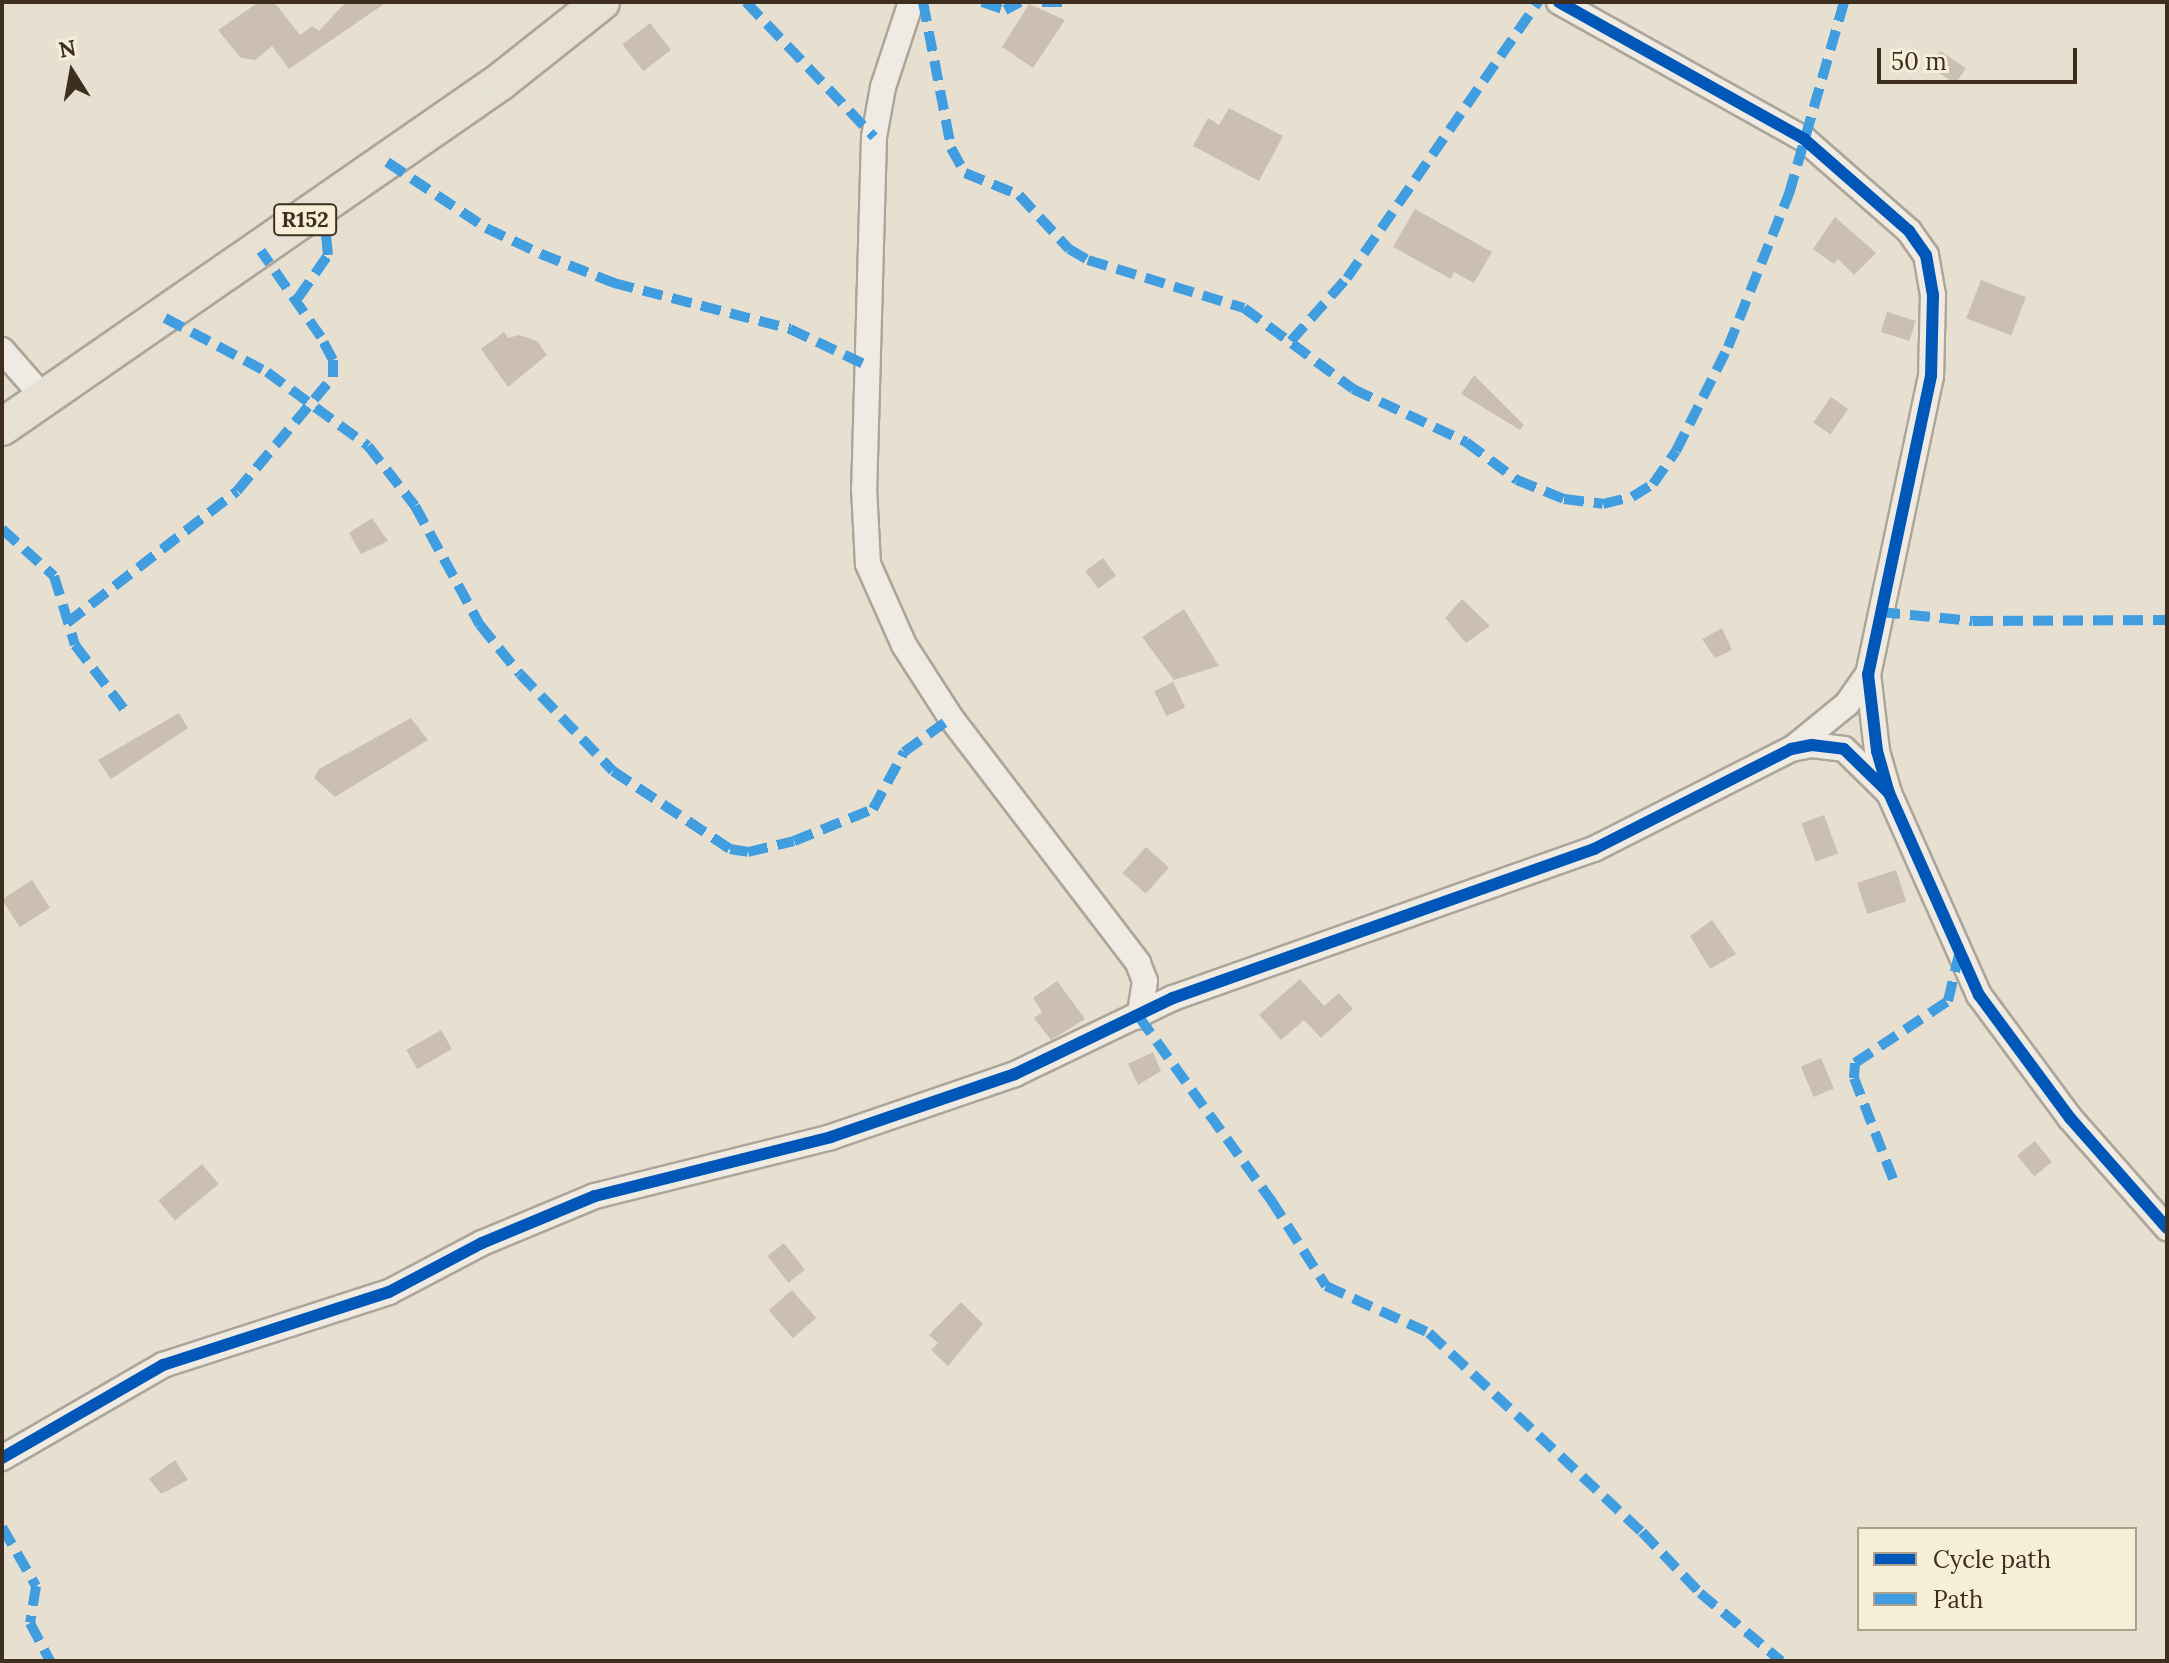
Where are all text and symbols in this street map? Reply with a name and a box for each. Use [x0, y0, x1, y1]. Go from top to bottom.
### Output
north arrow [32, 32, 112, 112]
scale bar [1881, 32, 2081, 82]
text: N [56, 33, 78, 64]
text: 50 m [1891, 46, 1947, 77]
road number: R152 [273, 202, 337, 238]
legend [1857, 1527, 2137, 1631]
text: Cycle path [1933, 1544, 2051, 1575]
text: Path [1933, 1584, 1983, 1615]

